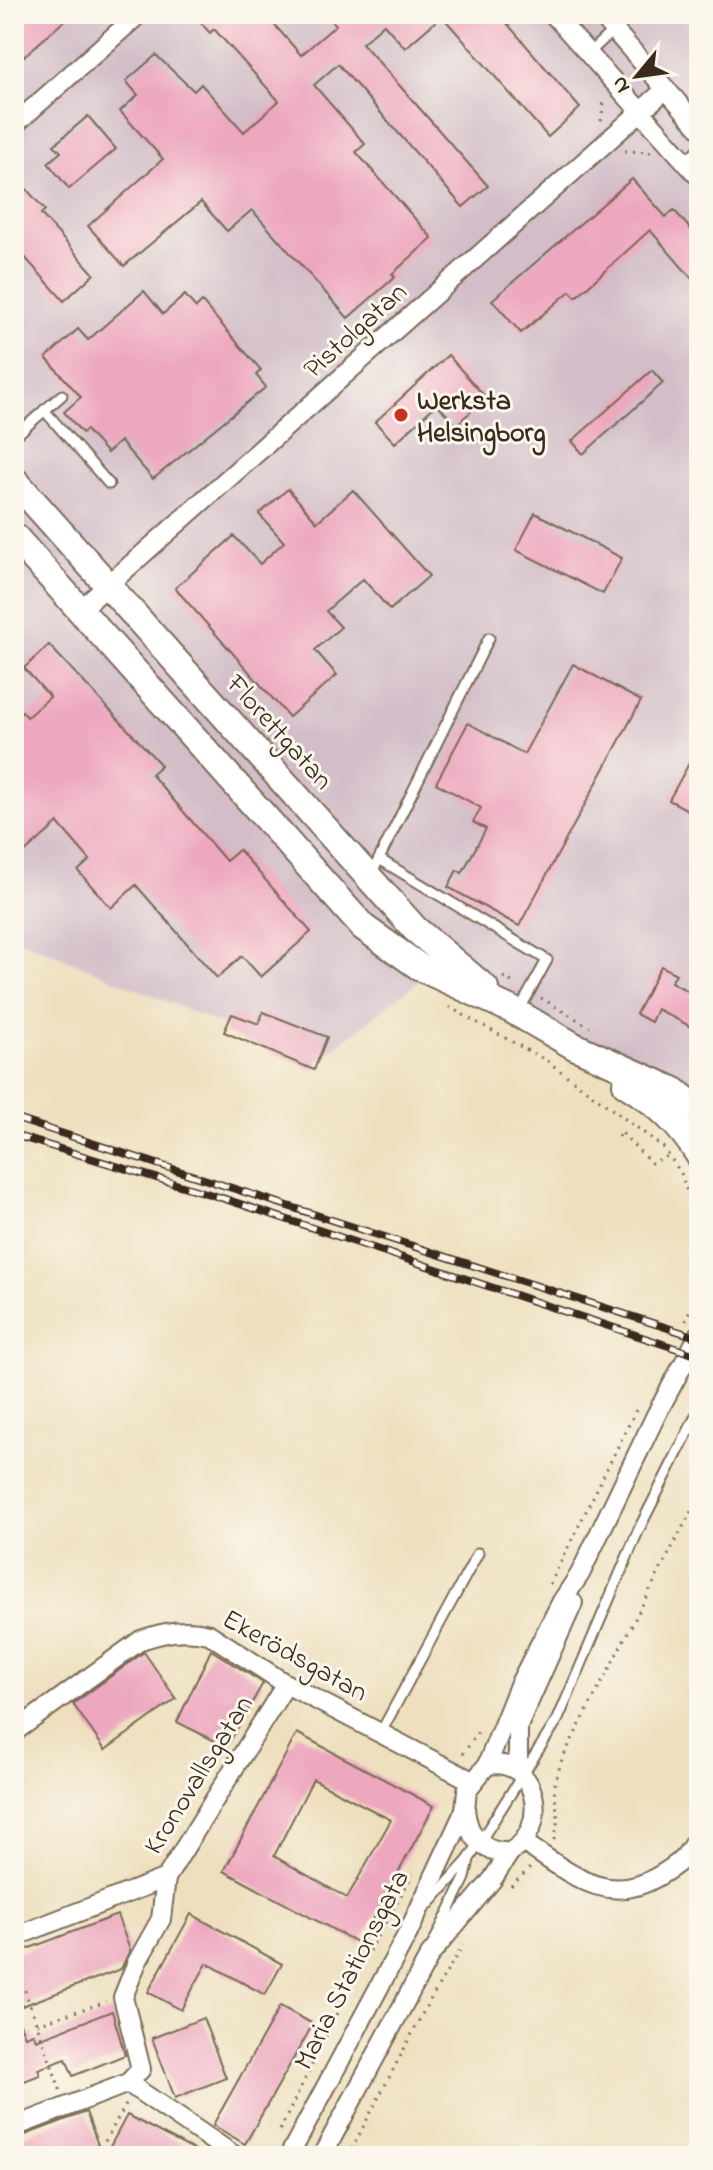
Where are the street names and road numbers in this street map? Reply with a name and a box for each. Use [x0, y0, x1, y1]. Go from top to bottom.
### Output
street label: Pistolgatan [295, 274, 418, 390]
street label: Florettgatan [214, 666, 342, 800]
street label: Ekerödsgatan [214, 1600, 375, 1714]
street label: Kronovallsgatan [135, 1688, 265, 1863]
street label: Maria Stationsgata [285, 1863, 421, 2078]

